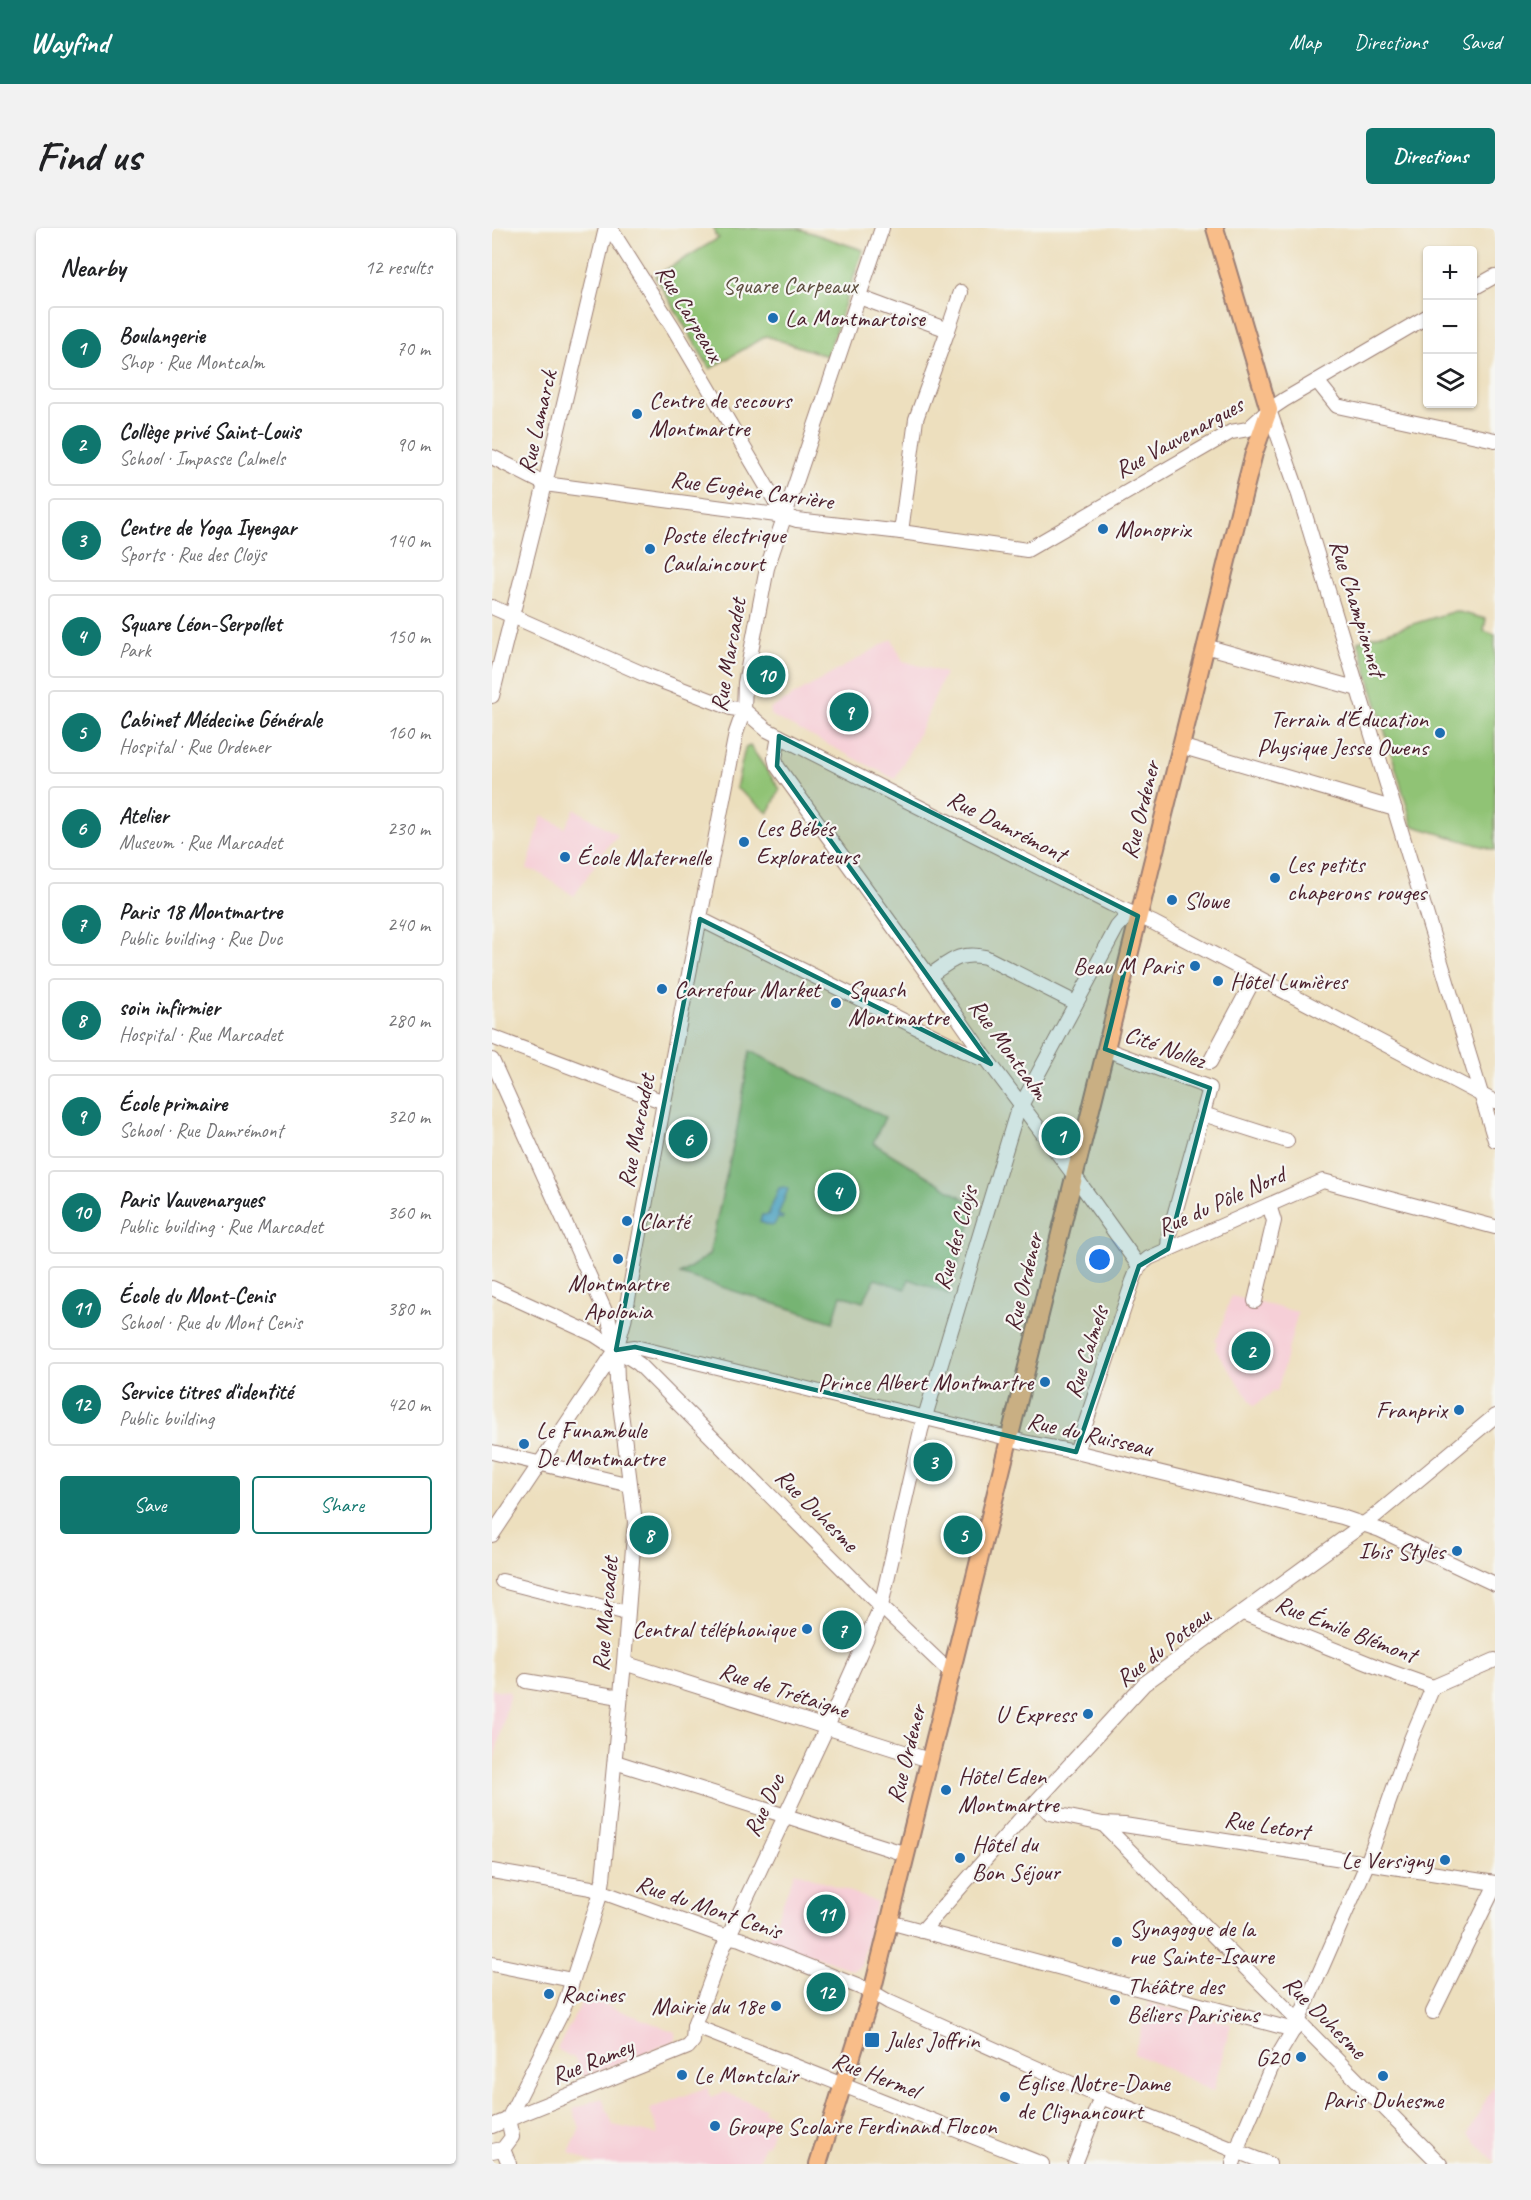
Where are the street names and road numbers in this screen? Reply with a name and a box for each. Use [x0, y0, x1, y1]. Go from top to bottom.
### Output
street label: Rue Carpeaux [649, 259, 732, 369]
street label: Rue Lamarck [511, 365, 564, 477]
street label: Rue Vauvenargues [1109, 388, 1250, 485]
street label: Rue Eugène Carrière [669, 464, 837, 517]
street label: Rue Championnet [1323, 536, 1394, 683]
street label: Rue Marcadet [703, 594, 753, 714]
street label: Rue Ordener [1113, 756, 1167, 862]
street label: Rue Damrémont [943, 783, 1074, 870]
street label: Rue Montcalm [962, 993, 1056, 1106]
street label: Cité Nollez [1121, 1019, 1211, 1076]
street label: Rue Marcadet [610, 1070, 662, 1190]
street label: Rue du Pôle Nord [1152, 1158, 1293, 1243]
street label: Rue des Cloÿs [926, 1180, 985, 1293]
street label: Rue Ordener [996, 1228, 1050, 1334]
street label: Rue Calmels [1057, 1300, 1116, 1402]
street label: Rue du Ruisseau [1024, 1405, 1158, 1463]
street label: Rue Duhesme [769, 1462, 867, 1560]
street label: Rue Marcadet [585, 1554, 625, 1672]
street label: Rue Émile Blémont [1271, 1588, 1424, 1671]
street label: Rue du Poteau [1110, 1599, 1218, 1693]
street label: Rue de Trétaigne [716, 1655, 854, 1726]
street label: Rue Ordener [879, 1700, 933, 1806]
street label: Rue Duc [736, 1767, 792, 1841]
street label: Rue Letort [1222, 1803, 1315, 1847]
street label: Rue du Mont Cenis [632, 1868, 787, 1947]
street label: Rue Duhesme [1277, 1969, 1375, 2067]
street label: Rue Ramey [547, 2030, 639, 2091]
street label: Rue Hermel [828, 2045, 928, 2107]

